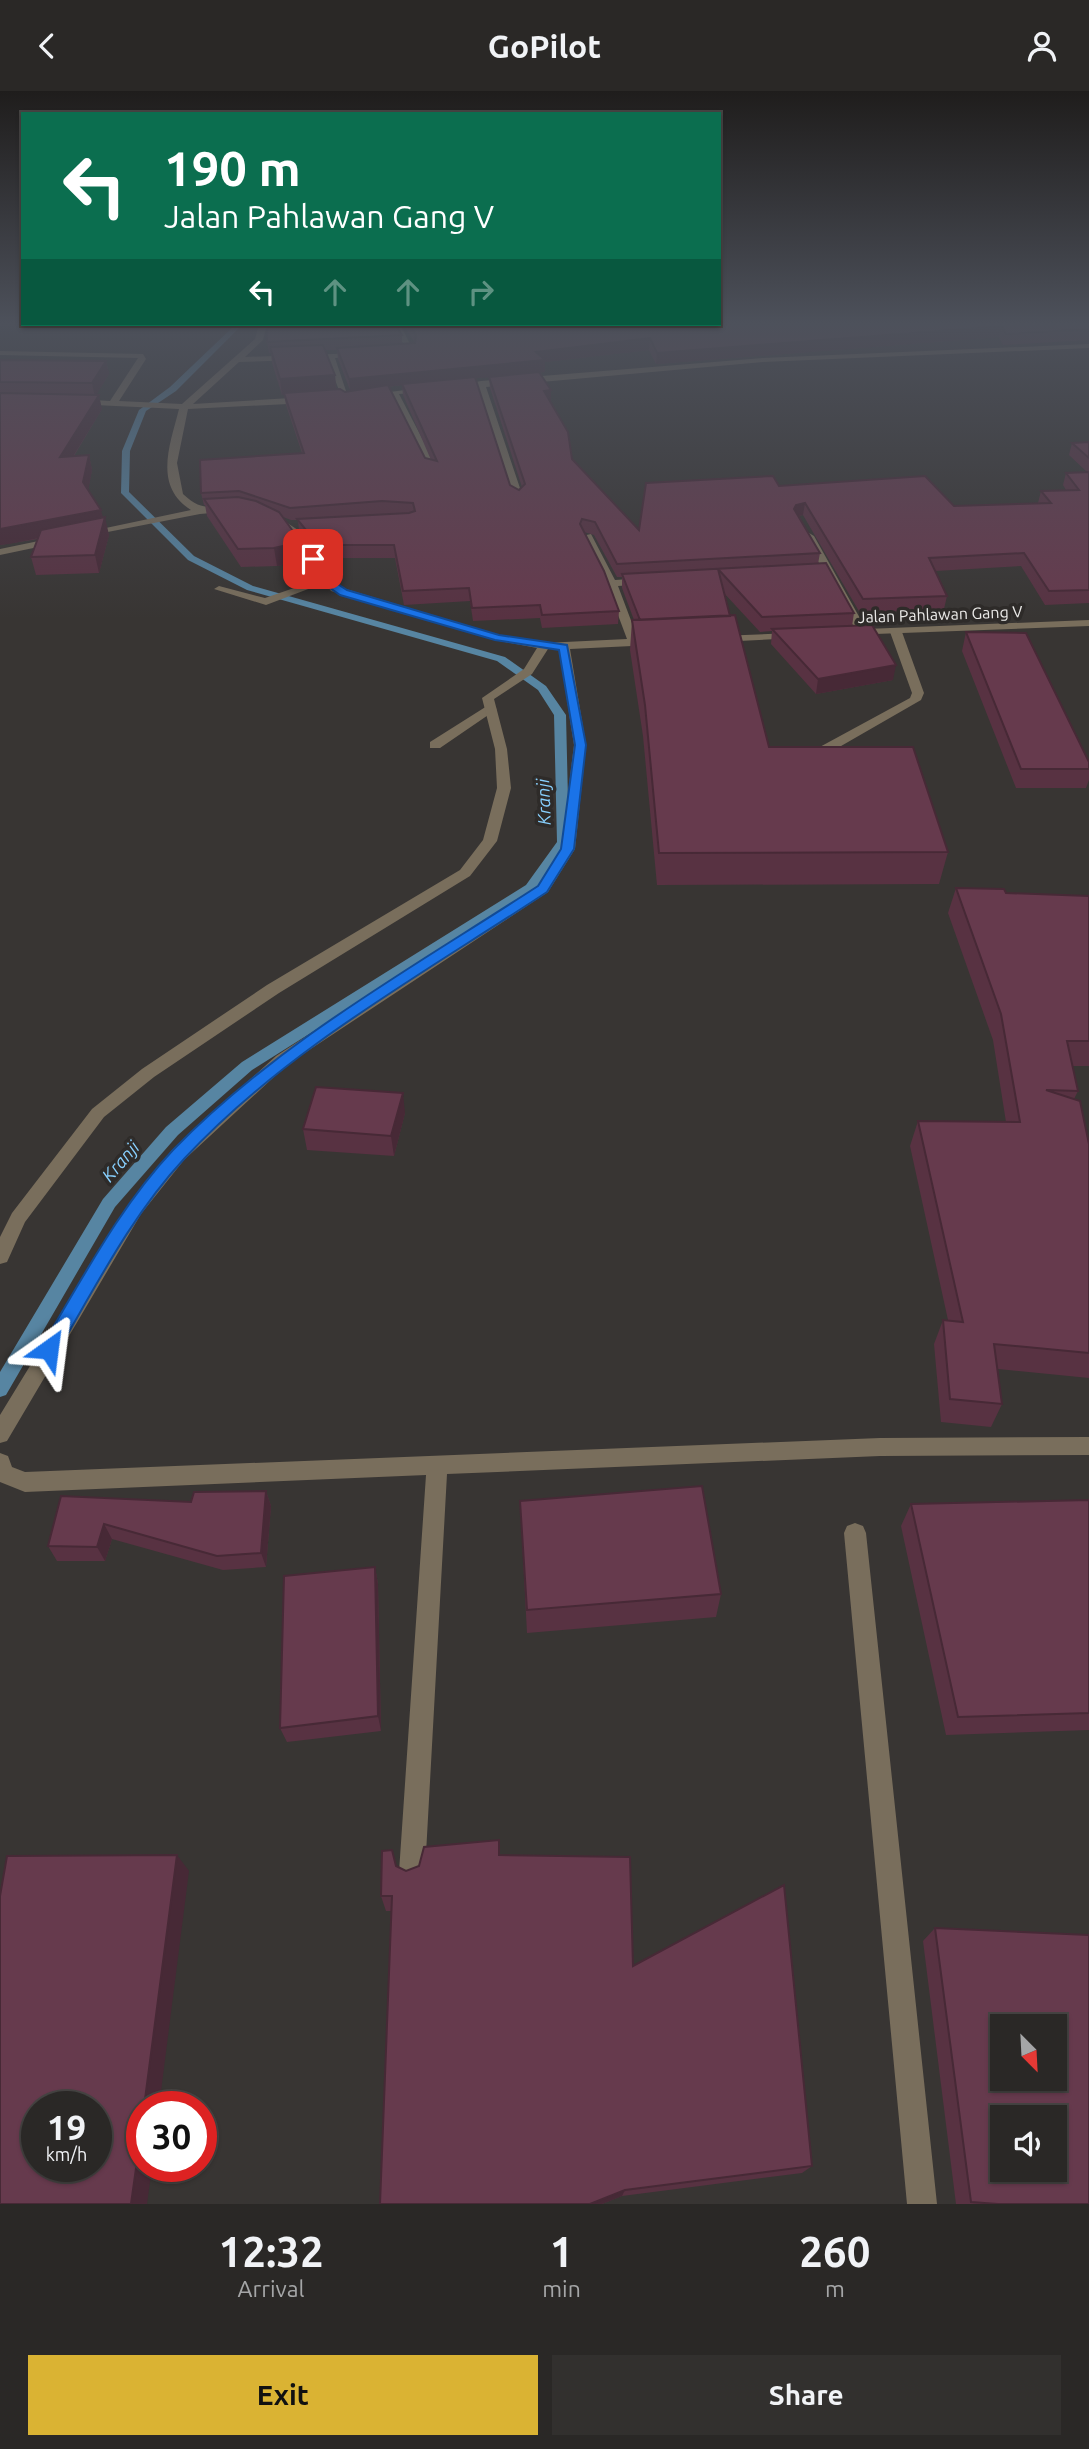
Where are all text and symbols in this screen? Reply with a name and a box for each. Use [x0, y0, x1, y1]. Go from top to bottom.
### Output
icon: back [28, 27, 66, 65]
icon: person [1023, 27, 1061, 65]
text: GoPilot [488, 28, 601, 64]
icon: left [49, 140, 140, 231]
text: 190 m [164, 140, 301, 195]
text: Jalan Pahlawan Gang V [164, 198, 494, 234]
icon: left [243, 273, 281, 311]
icon: ahead [316, 273, 354, 311]
icon: ahead [389, 273, 427, 311]
icon: right [462, 273, 500, 311]
pin [283, 529, 343, 589]
icon: arrive [294, 540, 332, 578]
street label: Jalan Pahlawan Gang V [857, 602, 1023, 626]
water label: Kranji [532, 778, 554, 826]
water label: Kranji [97, 1136, 143, 1185]
position arrow [12, 1312, 86, 1386]
north arrow [990, 2014, 1068, 2091]
map controls [990, 2014, 1067, 2182]
speed limit sign: 30 [126, 2091, 217, 2182]
button: sound [990, 2105, 1067, 2182]
text: 19 [47, 2107, 86, 2147]
text: km/h [46, 2144, 87, 2164]
text: 12:32 [219, 2228, 324, 2275]
text: 1 [550, 2228, 573, 2275]
text: 260 [799, 2228, 870, 2275]
text: Arrival [238, 2276, 305, 2301]
text: min [542, 2276, 581, 2301]
text: m [825, 2276, 845, 2301]
button: Exit [28, 2355, 538, 2435]
button: Share [552, 2355, 1061, 2435]

